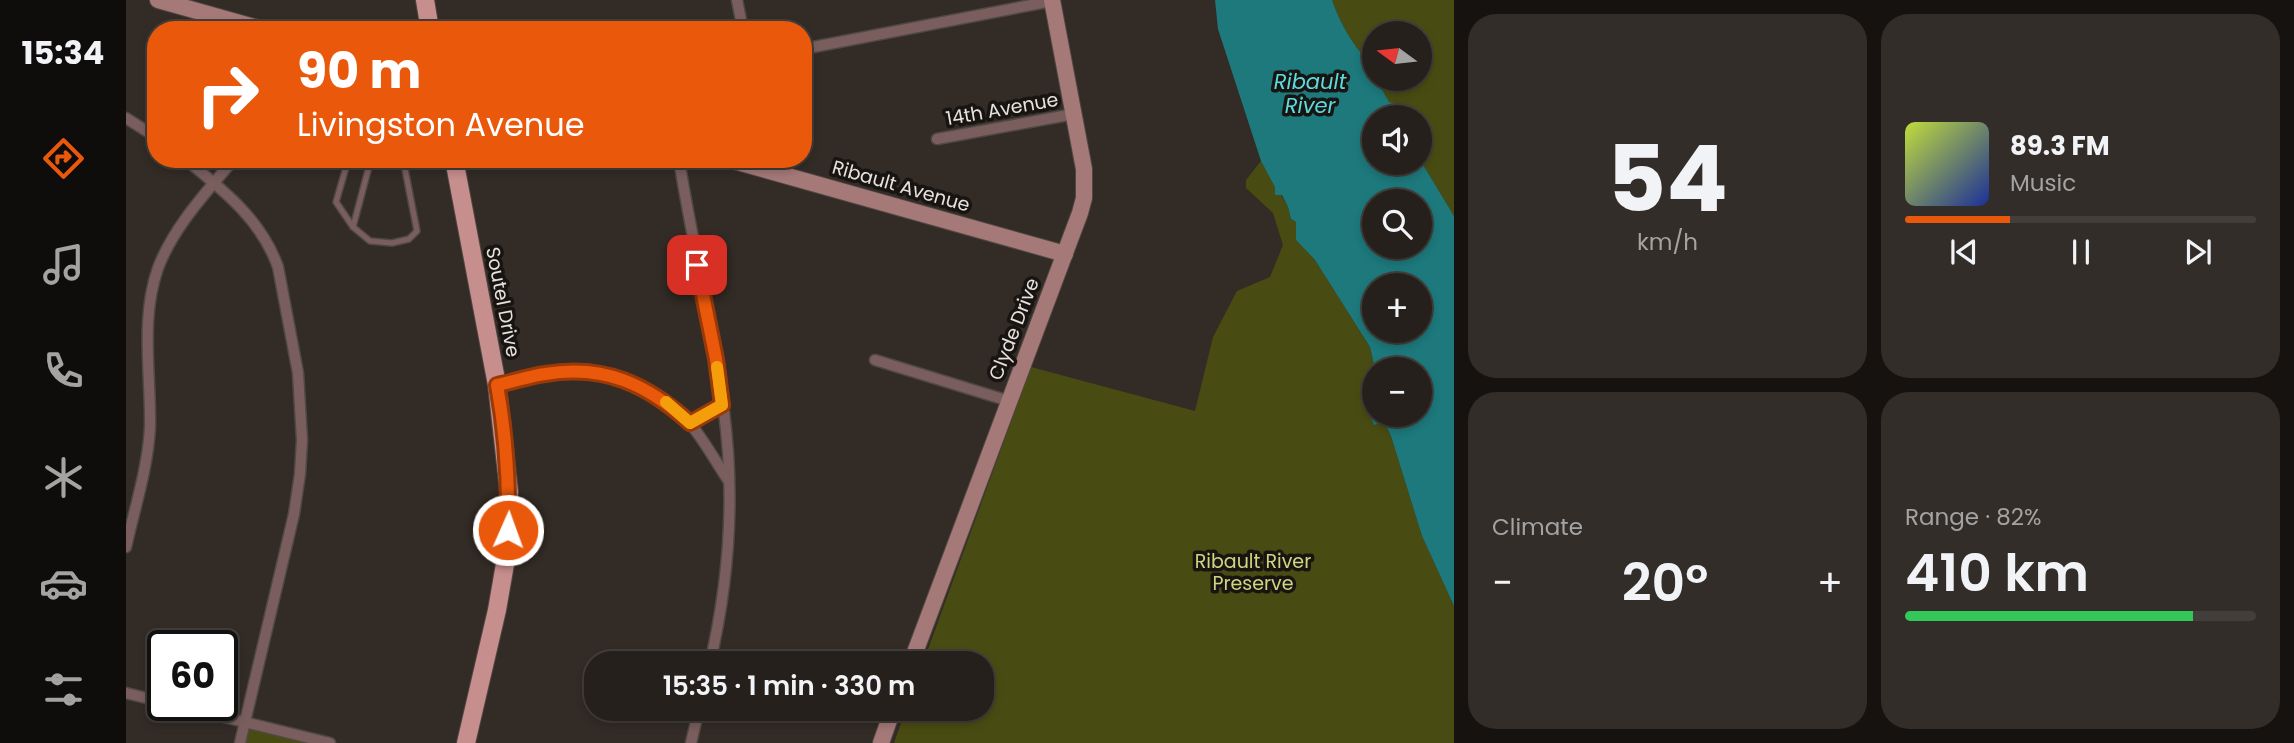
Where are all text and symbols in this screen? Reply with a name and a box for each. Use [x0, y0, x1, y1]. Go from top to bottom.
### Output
north arrow [1362, 21, 1432, 91]
map controls [1362, 21, 1432, 427]
text: 15:34 [22, 30, 104, 75]
text: 90 m [297, 37, 421, 105]
icon: right [182, 49, 273, 140]
water label: Ribault River [1274, 67, 1347, 120]
street label: 14th Avenue [944, 86, 1060, 132]
text: Livingston Avenue [297, 102, 585, 147]
button: sound [1362, 105, 1432, 175]
text: 54 [1607, 115, 1728, 243]
text: 89.3 FM [2010, 128, 2110, 164]
icon: directions [39, 134, 88, 183]
street label: Ribault Avenue [829, 153, 973, 219]
text: Music [2010, 167, 2076, 199]
button: search [1362, 189, 1432, 259]
text: km/h [1637, 226, 1698, 258]
icon: previous [1945, 233, 1983, 271]
icon: pause [2062, 233, 2100, 271]
icon: next [2179, 233, 2217, 271]
pin [667, 235, 727, 295]
icon: music [39, 240, 88, 289]
street label: Soutel Drive [479, 245, 527, 359]
icon: arrive [678, 246, 716, 284]
button: + [1362, 273, 1432, 343]
street label: Clyde Drive [982, 274, 1046, 384]
icon: phone [39, 346, 88, 395]
button: − [1362, 357, 1432, 427]
icon: climate [39, 453, 88, 502]
position arrow [471, 493, 545, 567]
text: Range · 82% [1905, 501, 2041, 533]
text: Climate [1492, 511, 1583, 543]
text: 410 km [1905, 536, 2089, 609]
text: 20° [1622, 546, 1708, 619]
park label: Ribault River Preserve [1195, 548, 1311, 597]
text: − [1492, 556, 1513, 609]
text: + [1817, 556, 1843, 609]
icon: car [39, 559, 88, 608]
speed limit sign: 60 [147, 630, 238, 721]
icon: filters [39, 665, 88, 714]
text: 15:35 · 1 min · 330 m [663, 668, 915, 704]

